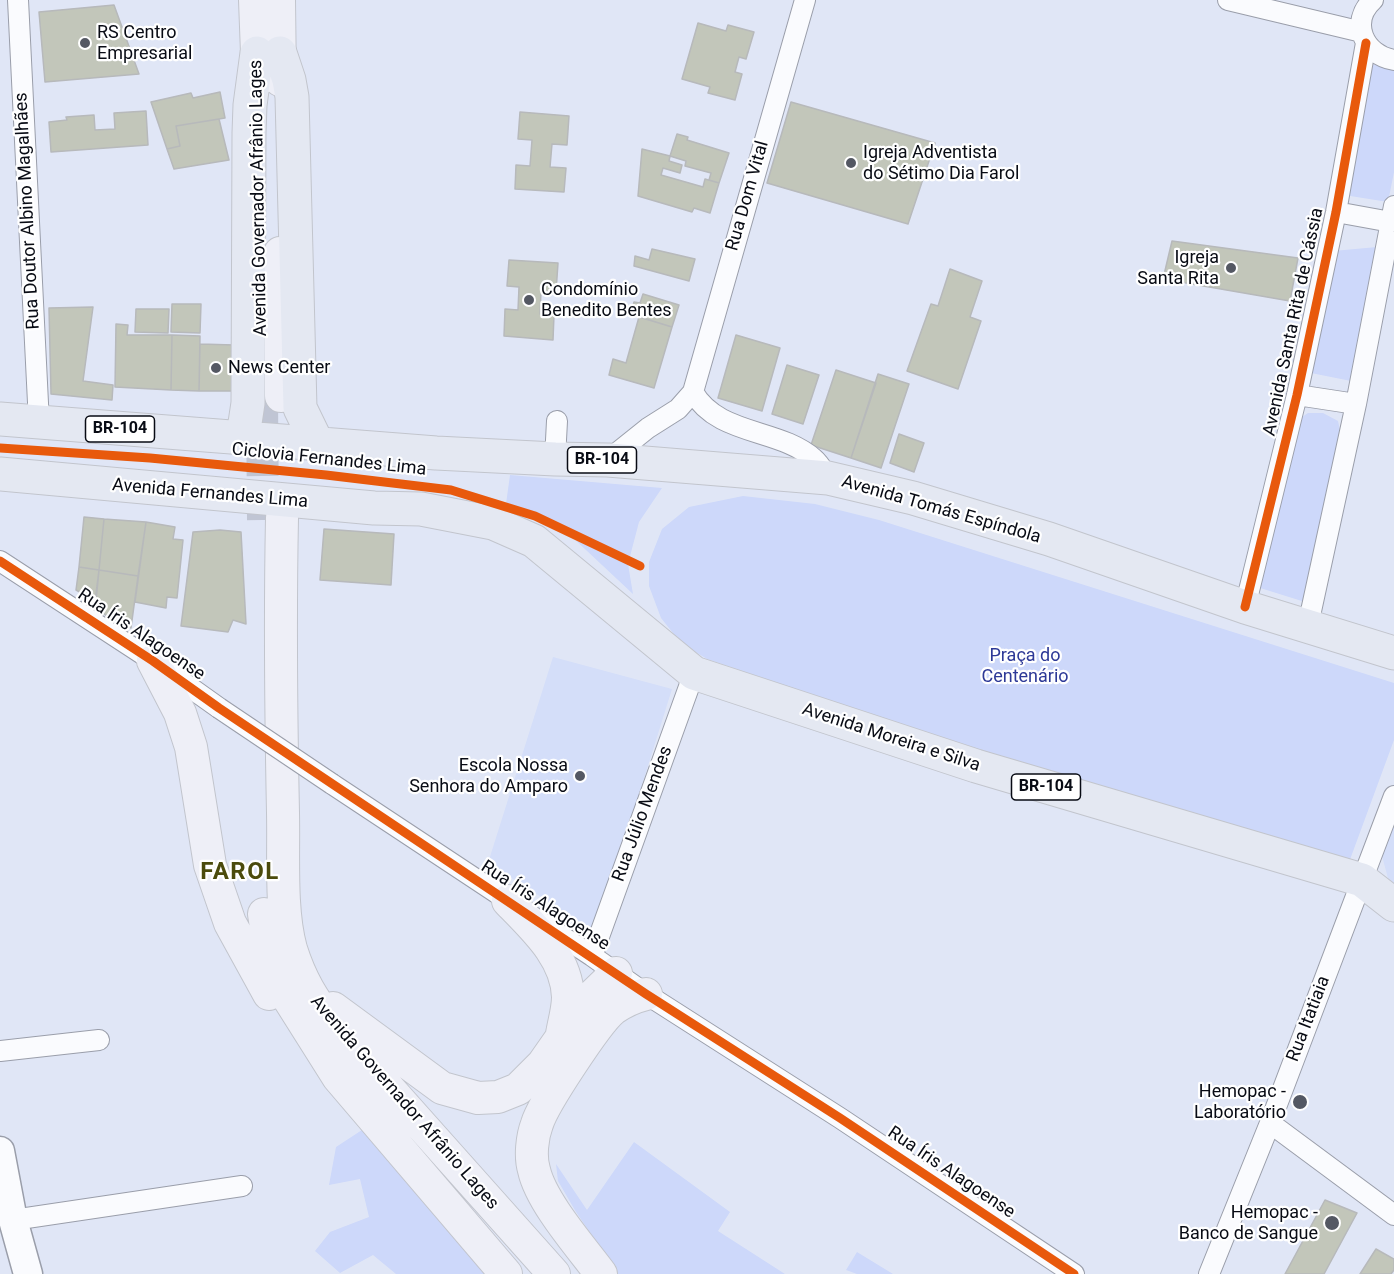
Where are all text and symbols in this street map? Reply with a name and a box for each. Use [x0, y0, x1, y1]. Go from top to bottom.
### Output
place label: RS Centro Empresarial [97, 22, 192, 64]
marker: RS Centro Empresarial [78, 36, 92, 50]
street label: Avenida Governador Afrânio Lages [246, 60, 272, 336]
street label: Rua Doutor Albino Magalhães [11, 92, 45, 330]
street label: Rua Dom Vital [722, 138, 774, 254]
place label: Igreja Adventista do Sétimo Dia Farol [863, 142, 1019, 184]
marker: Igreja Adventista do Sétimo Dia Farol [844, 156, 858, 170]
street label: Avenida Santa Rita de Cássia [1259, 206, 1329, 438]
place label: Igreja Santa Rita [1137, 247, 1219, 290]
marker: Igreja Santa Rita [1224, 261, 1238, 275]
place label: Condomínio Benedito Bentes [541, 279, 672, 322]
marker: Condomínio Benedito Bentes [522, 293, 536, 307]
place label: News Center [228, 357, 330, 379]
marker: News Center [209, 361, 223, 375]
road number: BR-104 [86, 416, 154, 442]
street label: Ciclovia Fernandes Lima [231, 439, 427, 481]
road number: BR-104 [568, 447, 636, 473]
street label: Avenida Tomás Espíndola [839, 471, 1043, 549]
street label: Avenida Fernandes Lima [111, 475, 309, 513]
street label: Rua Íris Alagoense [73, 584, 209, 686]
park label: Praça do Centenário [981, 645, 1069, 688]
street label: Avenida Moreira e Silva [799, 699, 983, 777]
street label: Rua Júlio Mendes [608, 743, 678, 885]
place label: Escola Nossa Senhora do Amparo [409, 755, 568, 798]
marker: Escola Nossa Senhora do Amparo [573, 769, 587, 783]
road number: BR-104 [1012, 774, 1080, 800]
street label: Rua Íris Alagoense [477, 856, 613, 956]
district label: FAROL [200, 859, 280, 887]
street label: Rua Itatiaia [1283, 973, 1335, 1065]
street label: Avenida Governador Afrânio Lages [305, 992, 503, 1214]
place label: Hemopac - Laboratório [1194, 1081, 1286, 1124]
marker: Hemopac - Laboratório [1291, 1093, 1309, 1111]
street label: Rua Íris Alagoense [883, 1122, 1019, 1224]
place label: Hemopac - Banco de Sangue [1179, 1202, 1318, 1244]
marker: Hemopac - Banco de Sangue [1323, 1214, 1341, 1232]

